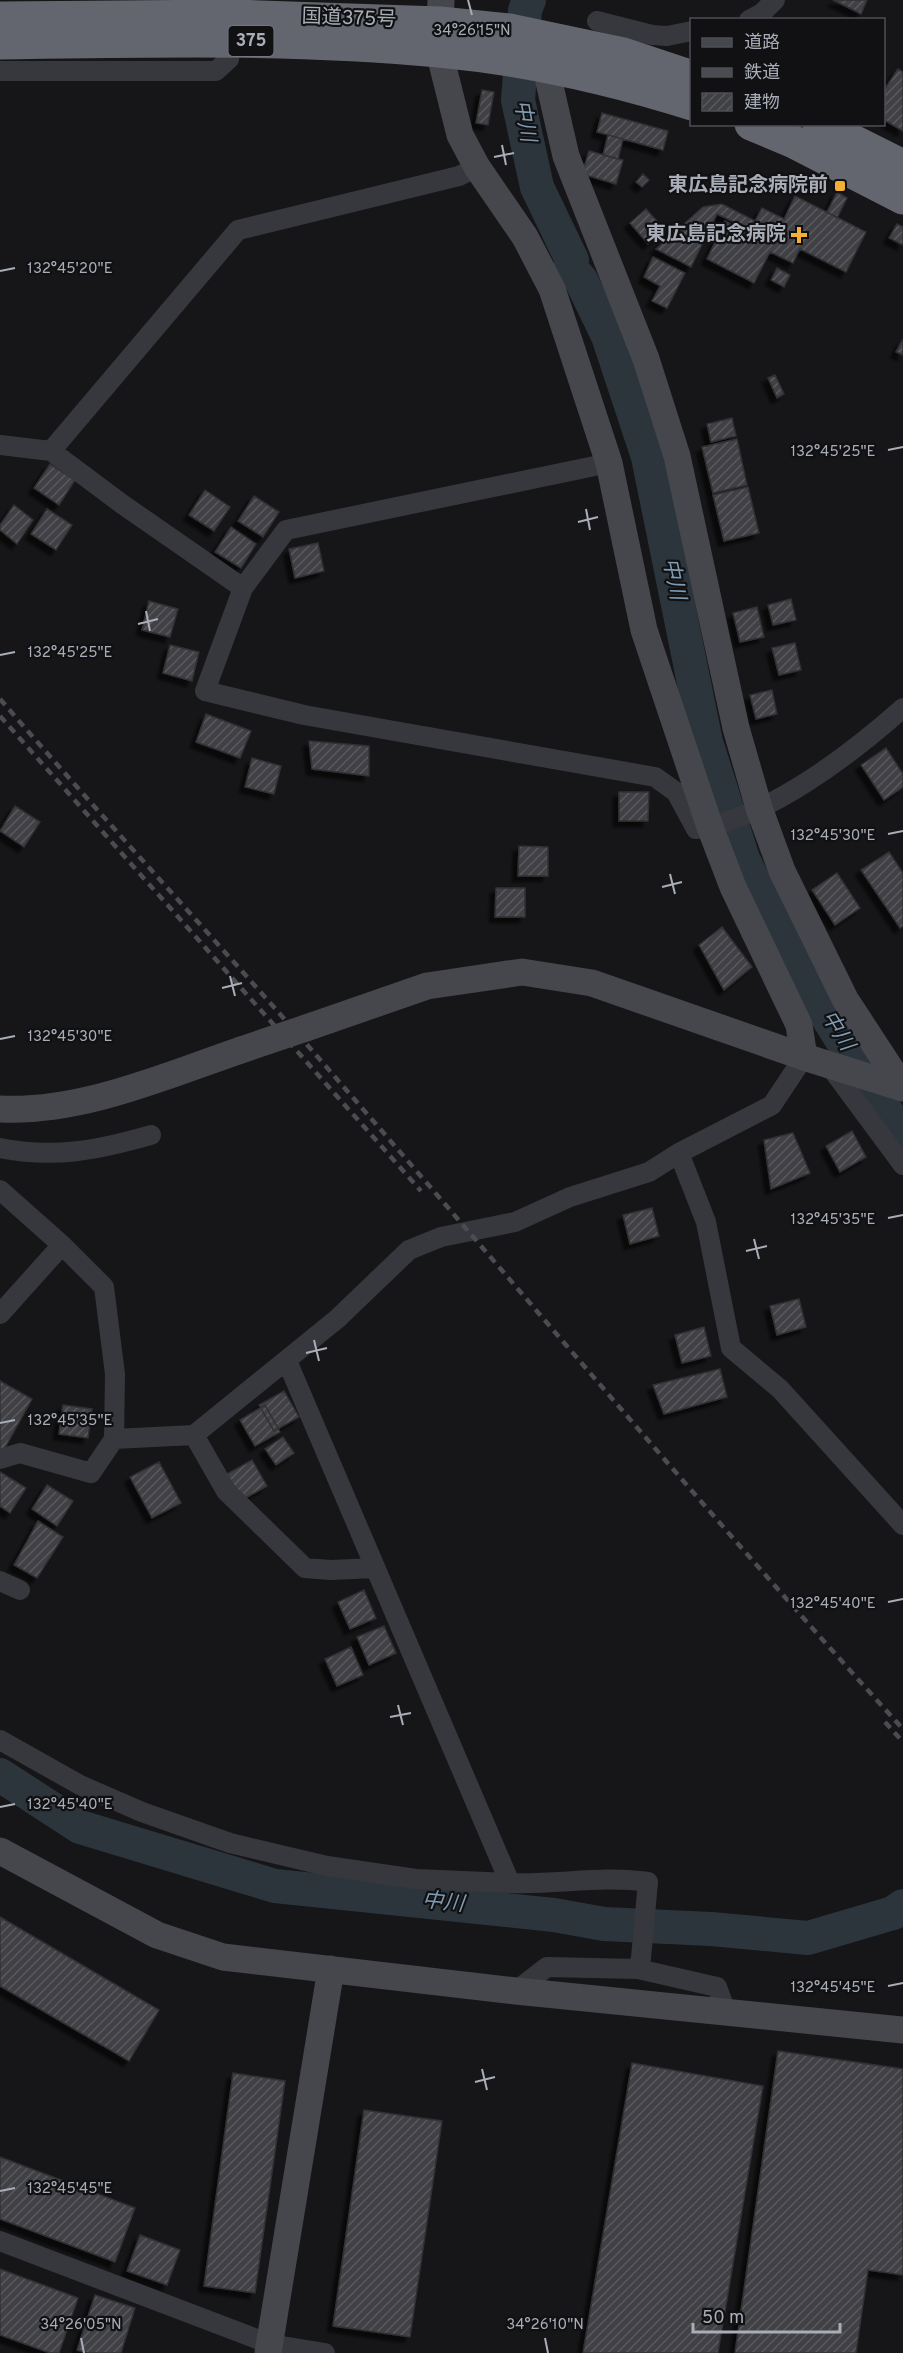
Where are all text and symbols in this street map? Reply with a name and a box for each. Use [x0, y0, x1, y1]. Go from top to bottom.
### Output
street label: 国道375号 [301, 4, 397, 34]
legend [690, 18, 885, 126]
text: 34°26'15"N [433, 22, 511, 41]
road number: 375 [228, 26, 274, 56]
text: 道路 [744, 32, 780, 55]
text: 鉄道 [744, 62, 780, 85]
text: 建物 [744, 92, 780, 115]
water label: 中川 [507, 98, 541, 146]
place label: 東広島記念病院前 [668, 173, 828, 199]
marker: 東広島記念病院前 [833, 179, 847, 193]
place label: 東広島記念病院 [646, 222, 786, 248]
marker: 東広島記念病院 [790, 226, 808, 244]
text: 132°45'20"E [27, 260, 113, 279]
text: 132°45'25"E [790, 443, 876, 462]
water label: 中川 [655, 556, 691, 604]
text: 132°45'25"E [27, 644, 113, 663]
text: 132°45'30"E [790, 827, 876, 846]
water label: 中川 [814, 1006, 861, 1058]
text: 132°45'30"E [27, 1028, 113, 1047]
text: 132°45'35"E [791, 1211, 875, 1230]
text: 132°45'35"E [28, 1412, 112, 1431]
text: 132°45'40"E [790, 1595, 876, 1614]
text: 132°45'40"E [27, 1796, 113, 1815]
water label: 中川 [421, 1887, 467, 1919]
text: 132°45'45"E [790, 1979, 876, 1998]
text: 132°45'45"E [27, 2180, 113, 2199]
scale bar [693, 2296, 840, 2334]
text: 50 m [702, 2307, 744, 2330]
text: 34°26'05"N [40, 2316, 122, 2335]
text: 34°26'10"N [506, 2316, 584, 2335]

